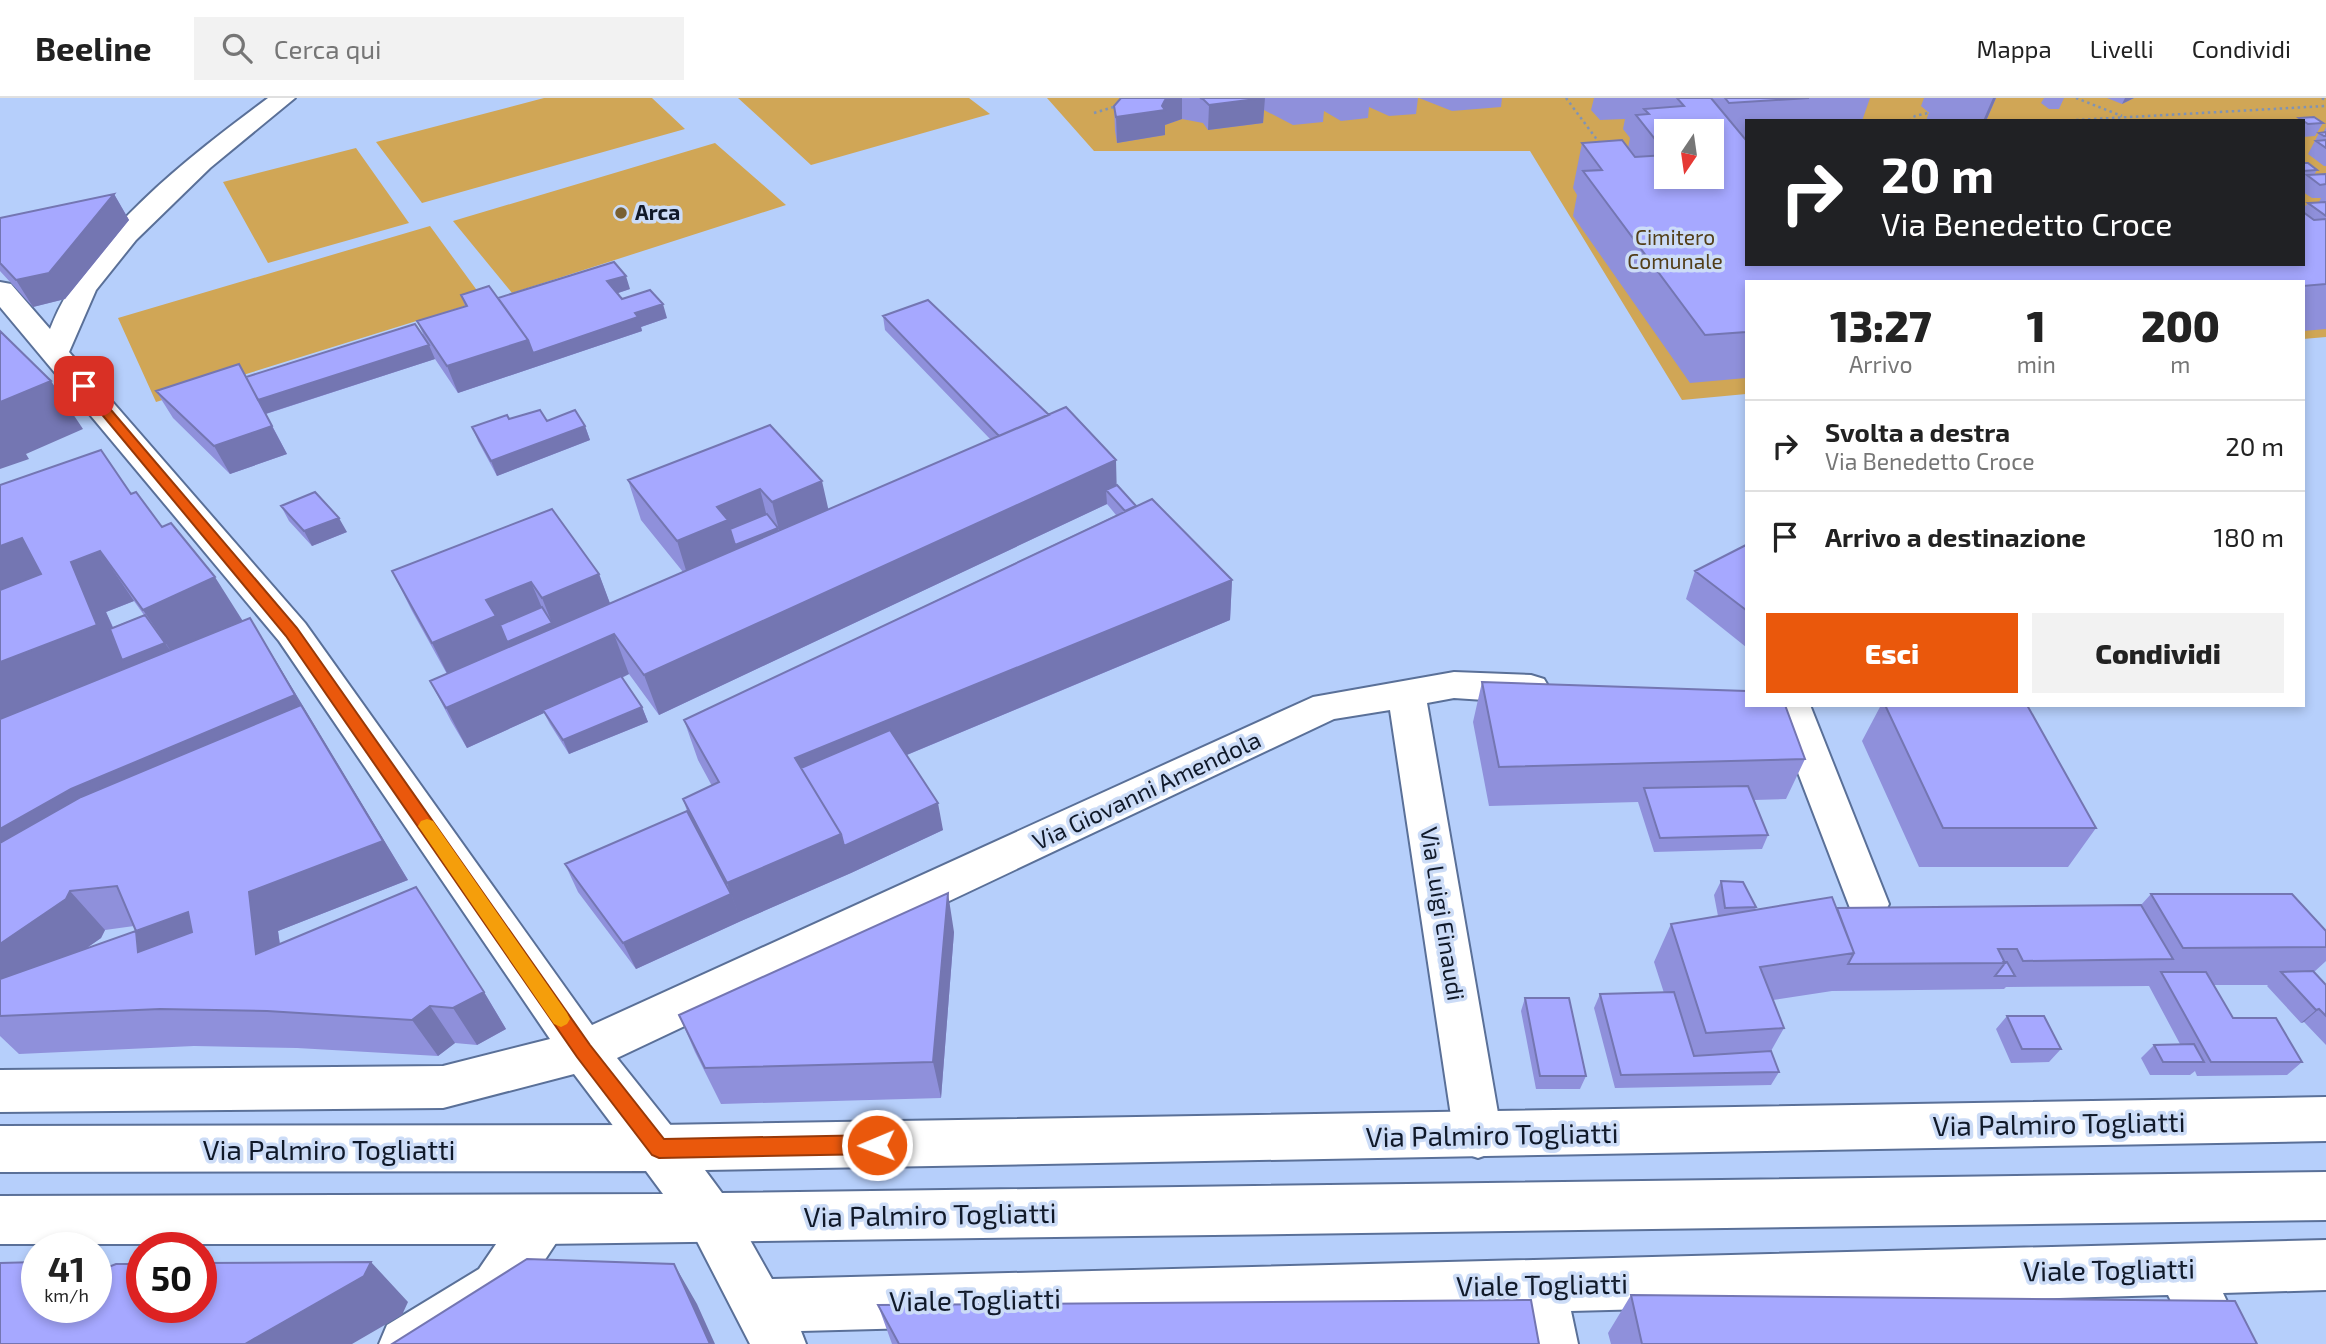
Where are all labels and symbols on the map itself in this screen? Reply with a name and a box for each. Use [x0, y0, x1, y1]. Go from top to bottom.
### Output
north arrow [1654, 119, 1724, 189]
place label: Arca [635, 199, 680, 224]
marker: Arca [613, 205, 629, 221]
park label: Cimitero Comunale [1627, 224, 1723, 273]
pin [54, 356, 114, 416]
street label: Via Giovanni Amendola [1028, 724, 1265, 855]
street label: Via Luigi Einaudi [1415, 825, 1472, 1003]
street label: Via Palmiro Togliatti [1932, 1104, 2186, 1142]
position arrow [840, 1108, 914, 1182]
street label: Via Palmiro Togliatti [1365, 1115, 1619, 1153]
street label: Via Palmiro Togliatti [202, 1132, 456, 1166]
street label: Via Palmiro Togliatti [803, 1195, 1057, 1233]
speed limit sign: 50 [126, 1232, 217, 1323]
street label: Viale Togliatti [2023, 1251, 2195, 1287]
street label: Viale Togliatti [1456, 1266, 1628, 1302]
street label: Viale Togliatti [889, 1281, 1061, 1317]

